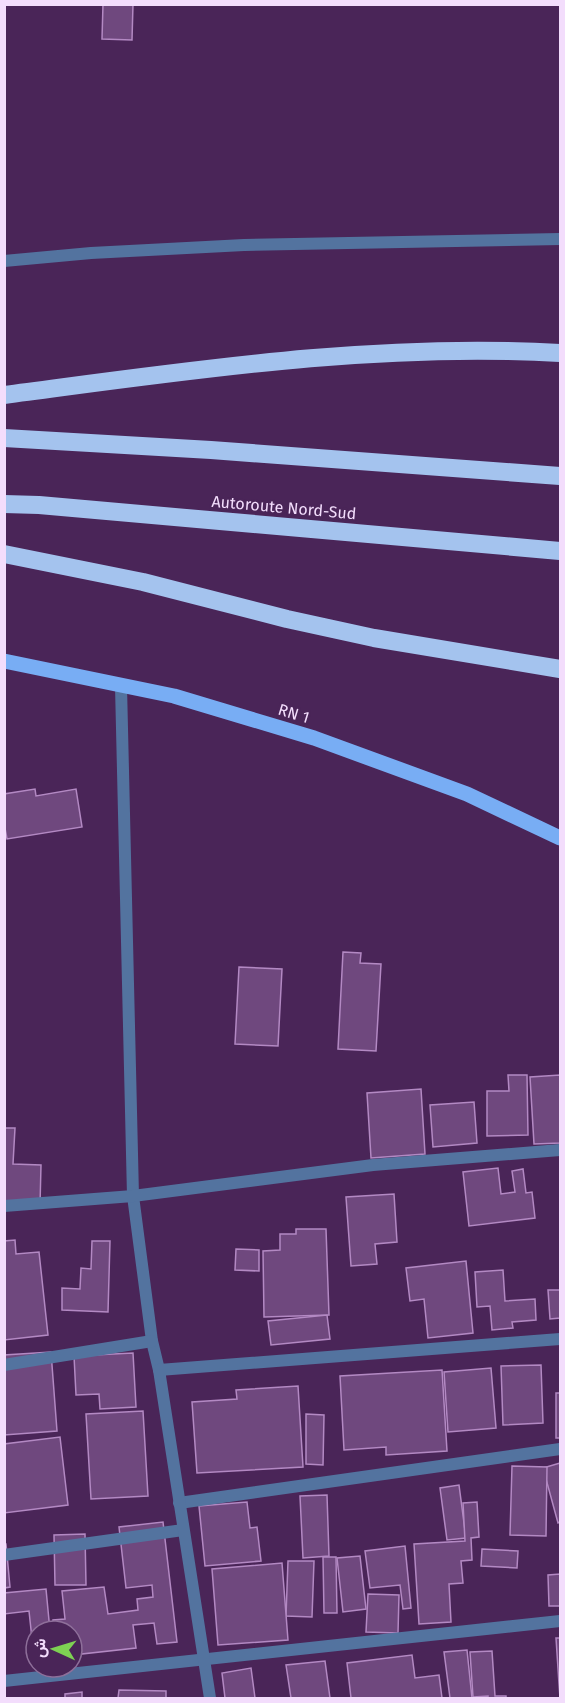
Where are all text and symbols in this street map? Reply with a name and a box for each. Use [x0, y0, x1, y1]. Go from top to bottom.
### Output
street label: Autoroute Nord-Sud [211, 492, 357, 523]
street label: RN 1 [276, 700, 312, 727]
north arrow [24, 1619, 84, 1679]
text: ش [29, 1638, 50, 1658]

